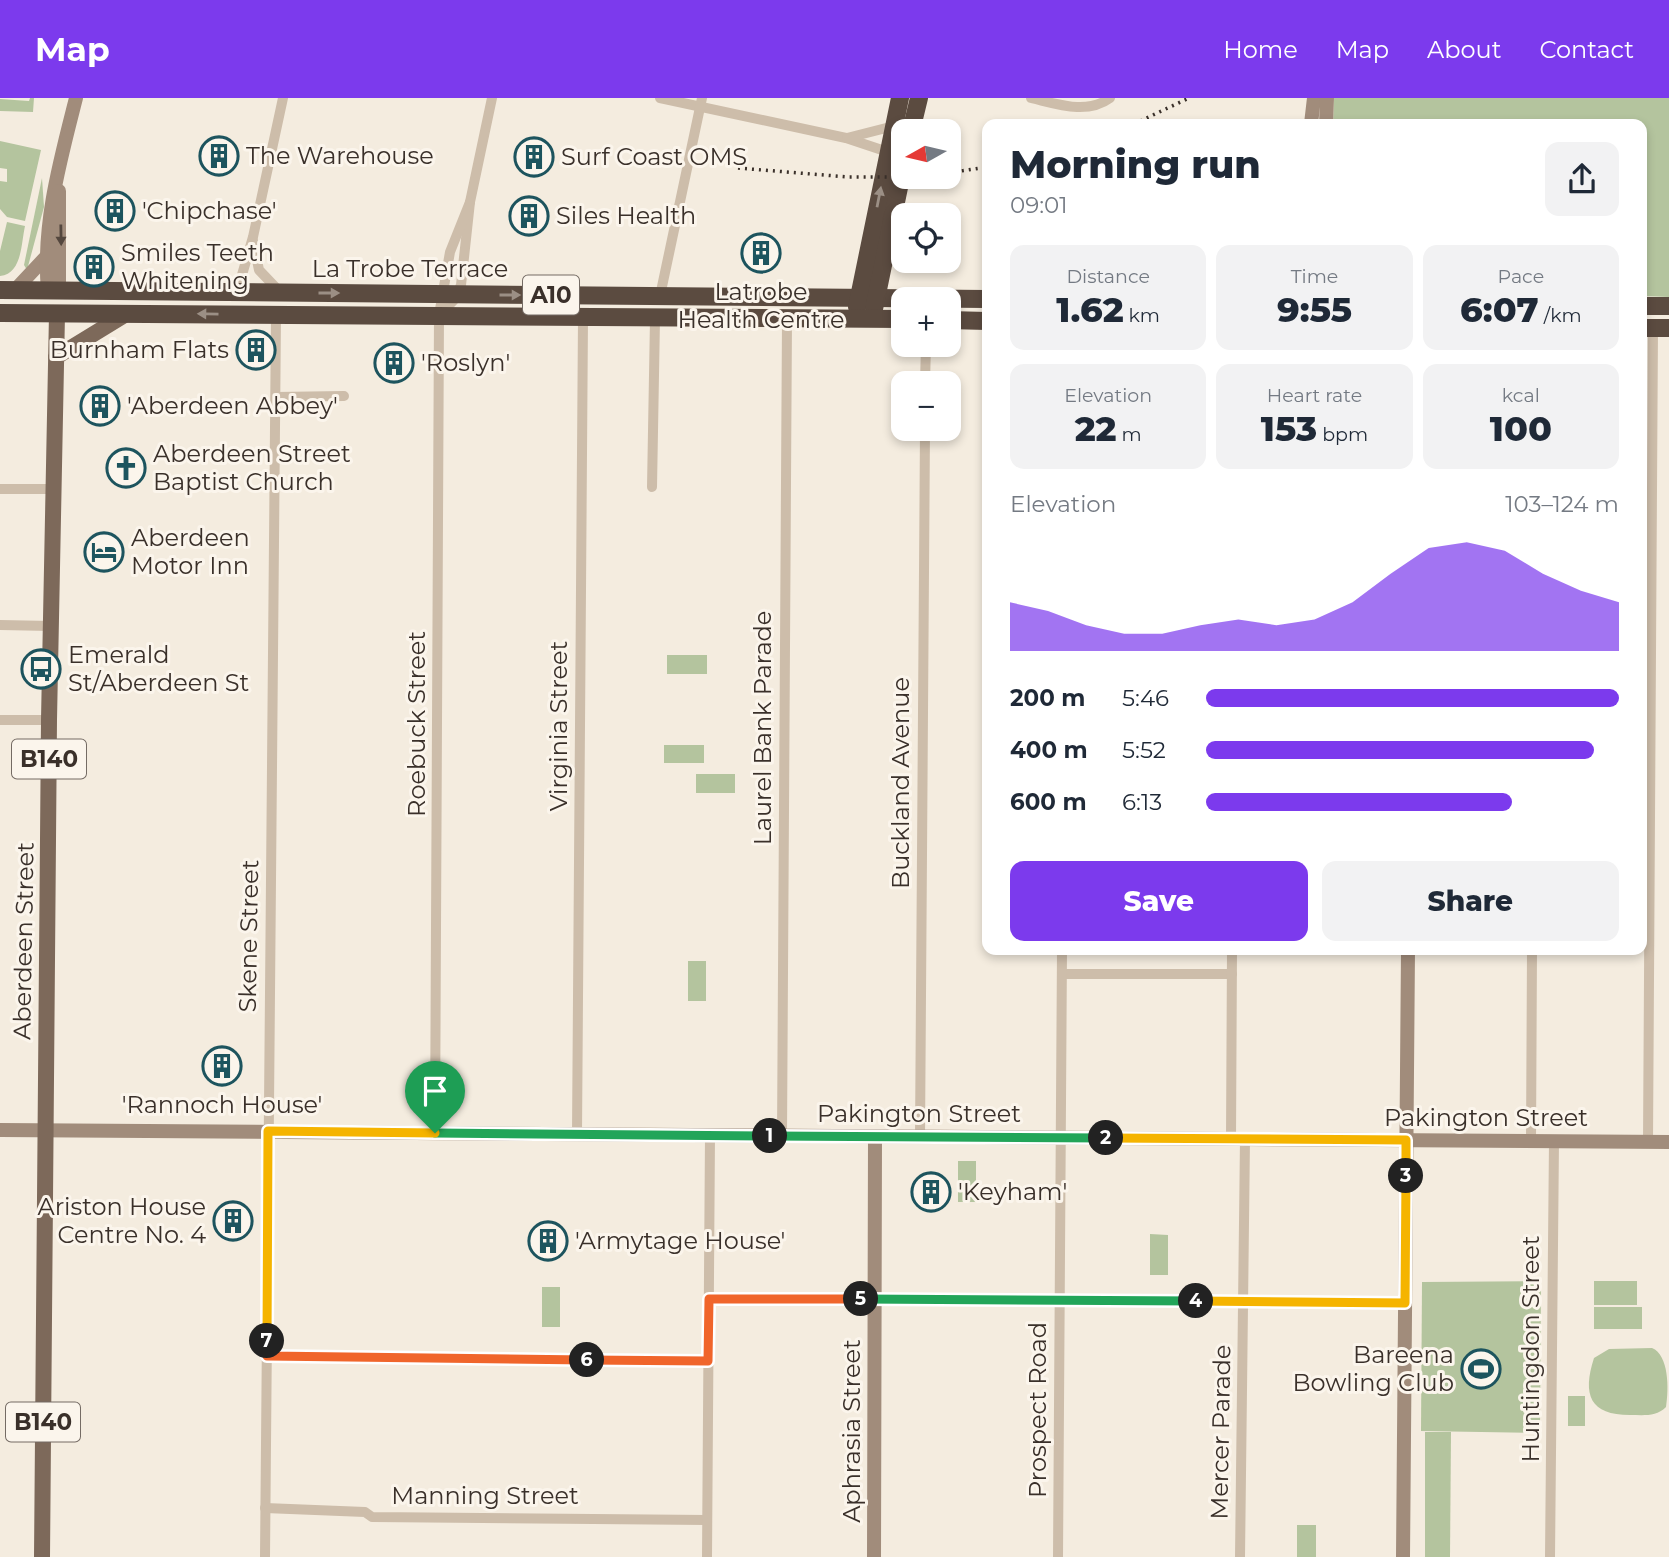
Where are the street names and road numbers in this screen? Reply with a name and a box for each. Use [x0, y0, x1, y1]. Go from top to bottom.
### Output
street label: La Trobe Terrace [312, 254, 508, 283]
road number: A10 [523, 276, 579, 314]
street label: Laurel Bank Parade [748, 611, 777, 845]
street label: Roebuck Street [402, 631, 431, 817]
street label: Virginia Street [544, 640, 573, 811]
street label: Buckland Avenue [886, 677, 915, 889]
road number: B140 [12, 740, 86, 778]
street label: Aberdeen Street [7, 842, 40, 1040]
street label: Skene Street [233, 859, 264, 1013]
street label: Pakington Street [817, 1099, 1021, 1128]
street label: Pakington Street [1384, 1103, 1588, 1132]
street label: Huntingdon Street [1516, 1235, 1545, 1463]
street label: Prospect Road [1023, 1322, 1052, 1498]
street label: Aphrasia Street [837, 1339, 866, 1523]
street label: Mercer Parade [1204, 1344, 1237, 1520]
road number: B140 [6, 1402, 80, 1442]
street label: Manning Street [391, 1481, 579, 1510]

